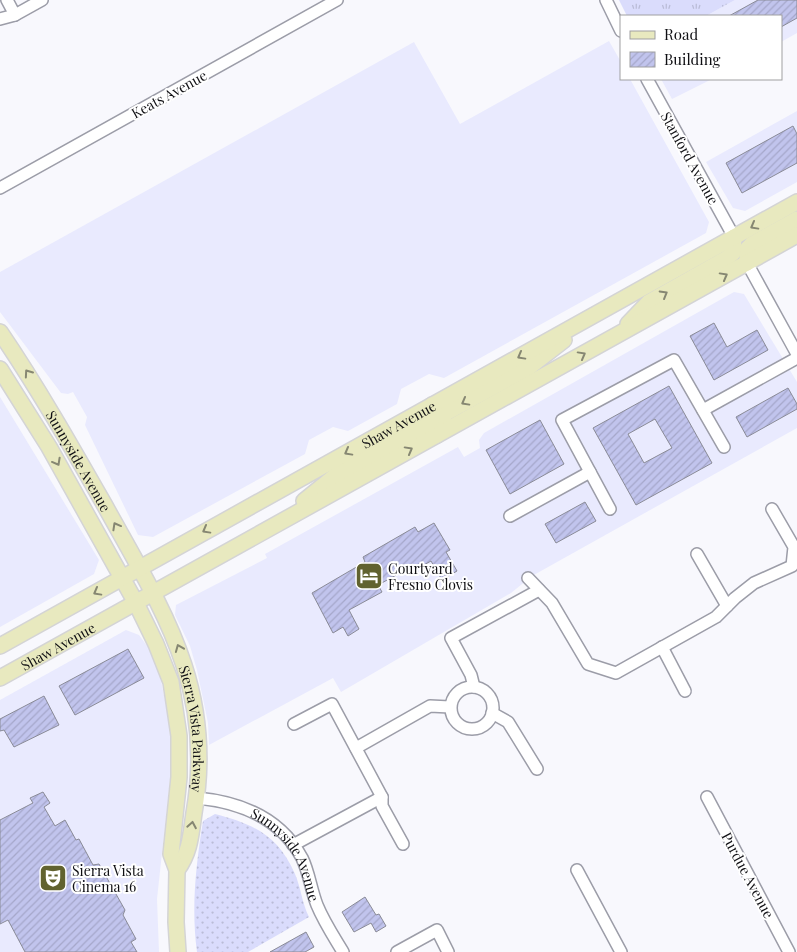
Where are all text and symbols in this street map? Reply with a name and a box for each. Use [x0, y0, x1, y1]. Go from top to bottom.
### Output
legend [620, 15, 782, 80]
text: Road [664, 24, 698, 44]
text: Building [664, 49, 721, 69]
street label: Keats Avenue [128, 65, 210, 123]
street label: Stanford Avenue [657, 108, 723, 208]
one-way arrow [751, 220, 760, 230]
one-way arrow [719, 272, 728, 282]
one-way arrow [658, 290, 667, 300]
one-way arrow [517, 349, 526, 359]
one-way arrow [577, 351, 586, 361]
one-way arrow [25, 369, 34, 379]
street label: Shaw Avenue [358, 396, 439, 452]
one-way arrow [461, 396, 470, 406]
street label: Sunnyside Avenue [42, 406, 116, 515]
one-way arrow [344, 445, 353, 455]
one-way arrow [404, 447, 413, 457]
one-way arrow [51, 457, 61, 466]
one-way arrow [112, 522, 122, 531]
one-way arrow [202, 524, 211, 534]
place label: Courtyard Fresno Clovis [388, 559, 473, 594]
hotel icon: Courtyard Fresno Clovis [354, 561, 384, 591]
one-way arrow [93, 586, 102, 596]
street label: Shaw Avenue [17, 618, 98, 674]
one-way arrow [175, 644, 185, 653]
street label: Sierra Vista Parkway [175, 663, 209, 793]
street label: Sunnyside Avenue [248, 803, 324, 903]
one-way arrow [187, 821, 197, 829]
street label: Purdue Avenue [717, 829, 779, 921]
place label: Sierra Vista Cinema 16 [72, 861, 144, 896]
theatre icon: Sierra Vista Cinema 16 [38, 863, 68, 893]

